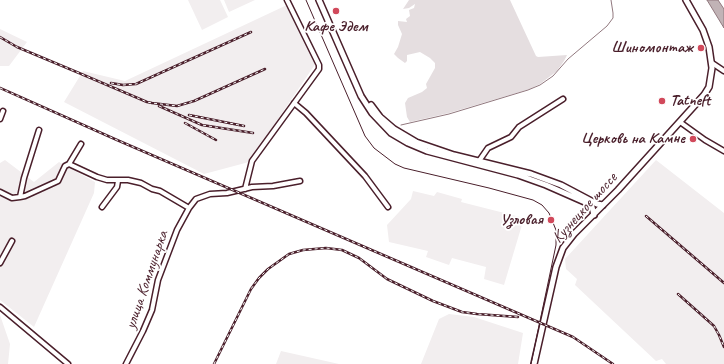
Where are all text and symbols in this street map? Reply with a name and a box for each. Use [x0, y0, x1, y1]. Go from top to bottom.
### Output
marker: Кафе Эдем [331, 6, 341, 16]
place label: Кафе Эдем [304, 17, 368, 37]
place label: Шиномонтаж [611, 38, 693, 58]
marker: Шиномонтаж [696, 43, 706, 53]
place label: Tatneft [670, 91, 710, 111]
marker: Tatneft [657, 96, 667, 106]
place label: Церковь на Камне [581, 129, 685, 149]
marker: Церковь на Камне [688, 134, 698, 144]
street label: Кузнецкое шоссе [548, 169, 622, 247]
place label: Узловая [500, 210, 543, 230]
marker: Узловая [546, 215, 556, 225]
street label: улица Коммунарка [121, 228, 173, 332]

